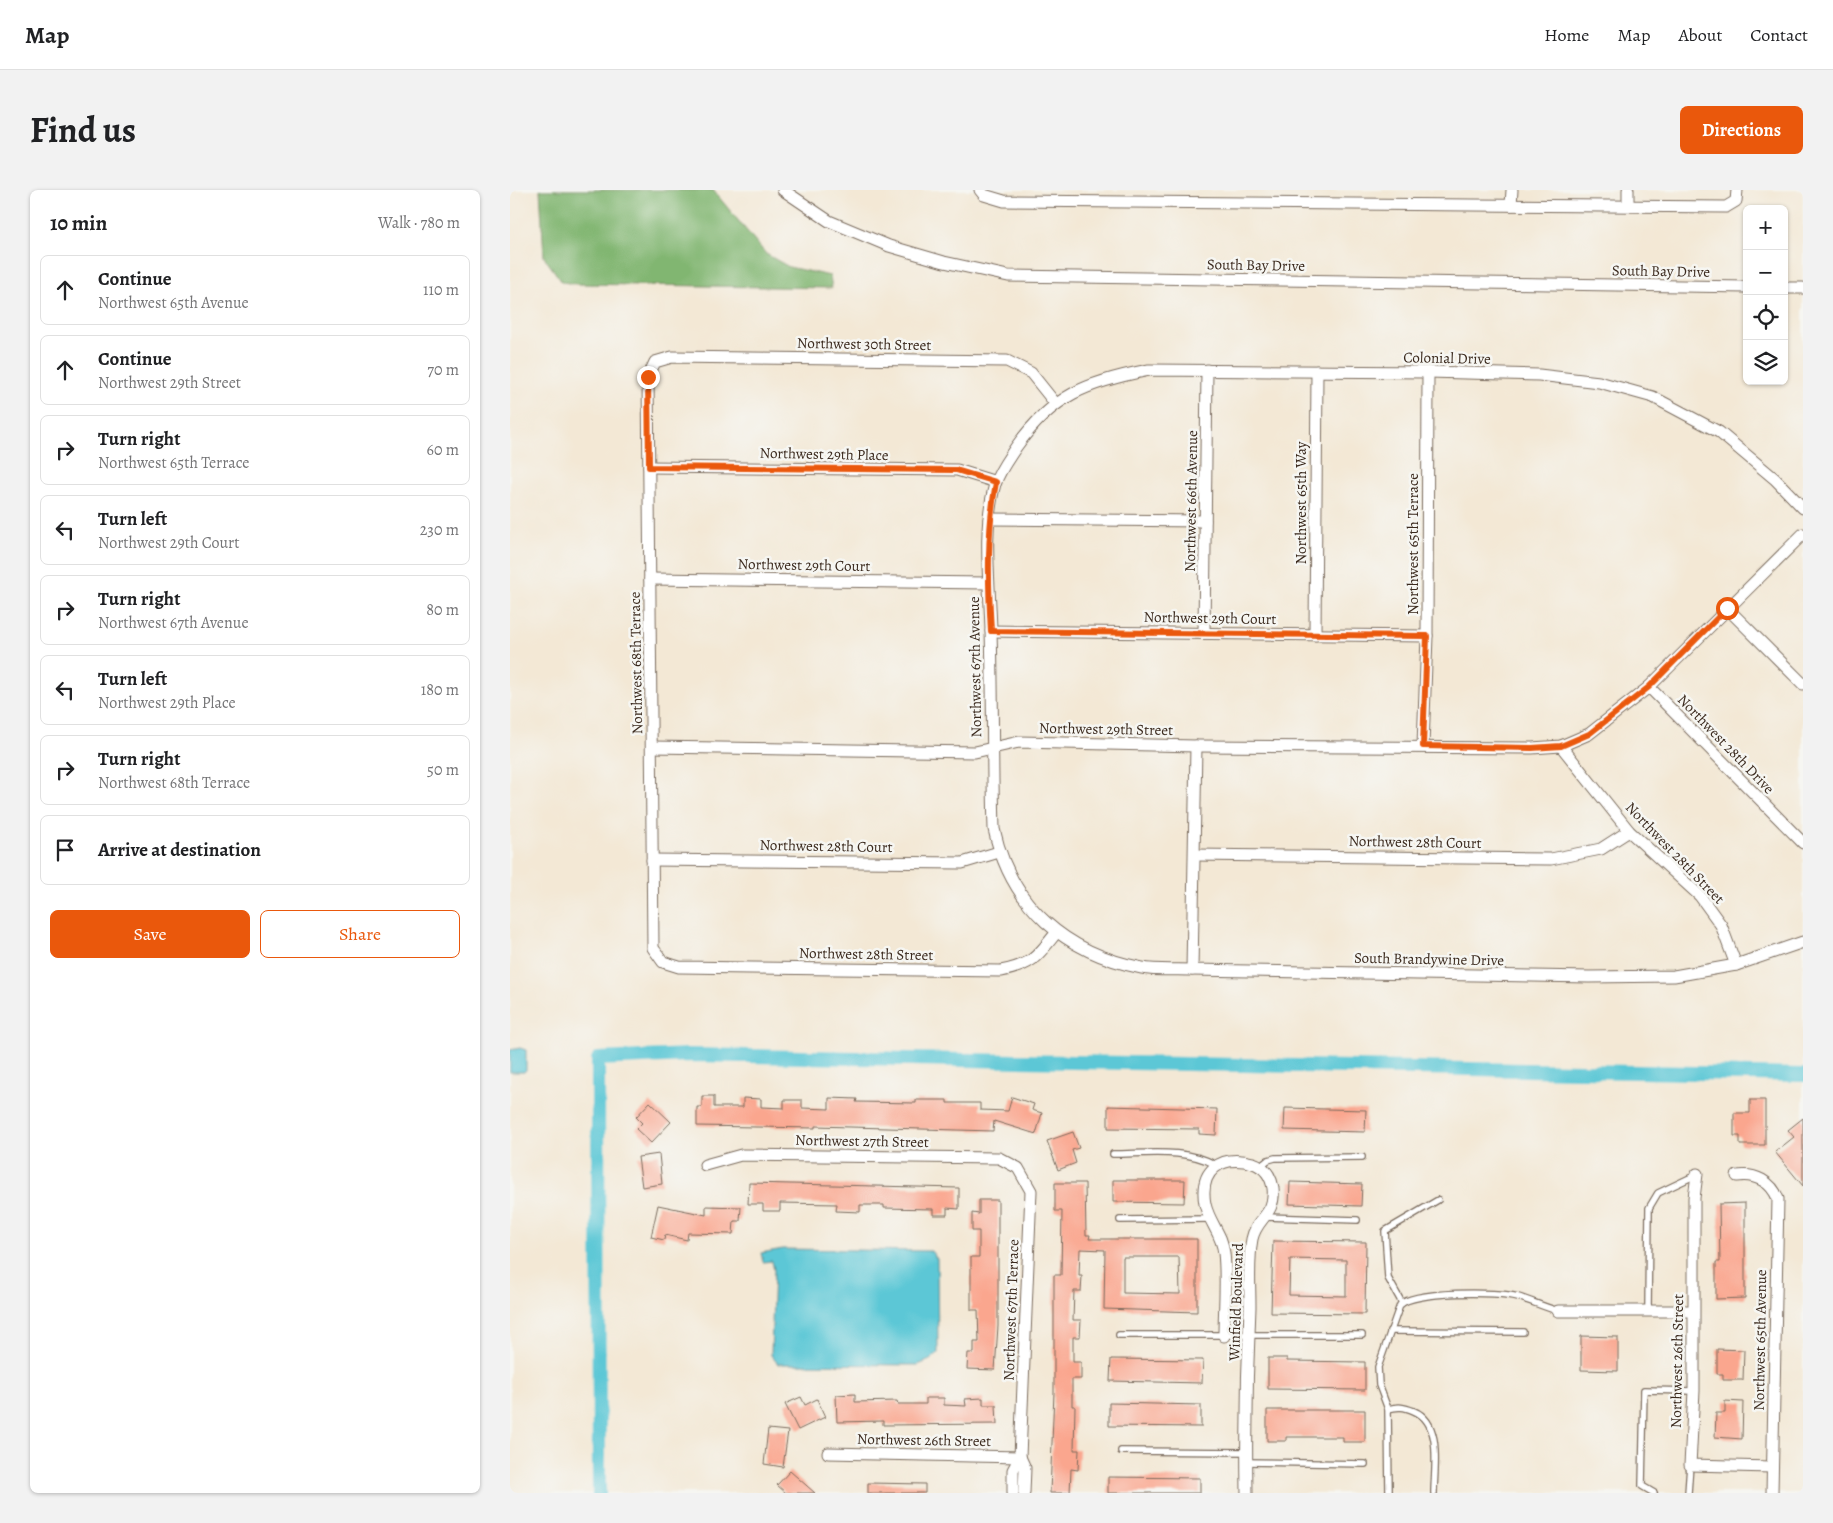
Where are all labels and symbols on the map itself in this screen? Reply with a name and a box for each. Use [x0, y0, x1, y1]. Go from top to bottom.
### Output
street label: South Bay Drive [1207, 254, 1306, 276]
street label: South Bay Drive [1612, 260, 1711, 282]
street label: Northwest 30th Street [797, 333, 931, 355]
street label: Colonial Drive [1403, 347, 1491, 369]
route end [637, 366, 660, 389]
street label: Northwest 66th Avenue [1180, 430, 1202, 572]
street label: Northwest 65th Way [1291, 441, 1311, 564]
street label: Northwest 29th Place [759, 443, 889, 465]
street label: Northwest 65th Terrace [1403, 473, 1423, 615]
street label: Northwest 29th Court [738, 554, 871, 576]
street label: Northwest 68th Terrace [625, 591, 647, 735]
street label: Northwest 67th Avenue [964, 596, 986, 738]
route start [1716, 597, 1739, 620]
street label: Northwest 29th Court [1144, 607, 1277, 629]
street label: Northwest 28th Drive [1673, 690, 1779, 798]
street label: Northwest 29th Street [1039, 718, 1173, 740]
street label: Northwest 28th Street [1621, 798, 1729, 908]
street label: Northwest 28th Court [1348, 831, 1482, 853]
street label: Northwest 28th Court [759, 835, 893, 857]
street label: Northwest 28th Street [799, 943, 934, 965]
street label: South Brandywine Drive [1354, 948, 1504, 970]
street label: Northwest 27th Street [795, 1130, 929, 1152]
street label: Northwest 67th Terrace [999, 1239, 1023, 1381]
street label: Winfield Boulevard [1224, 1242, 1248, 1362]
street label: Northwest 65th Avenue [1749, 1269, 1771, 1411]
street label: Northwest 26th Street [1666, 1294, 1688, 1428]
street label: Northwest 26th Street [857, 1429, 991, 1451]

